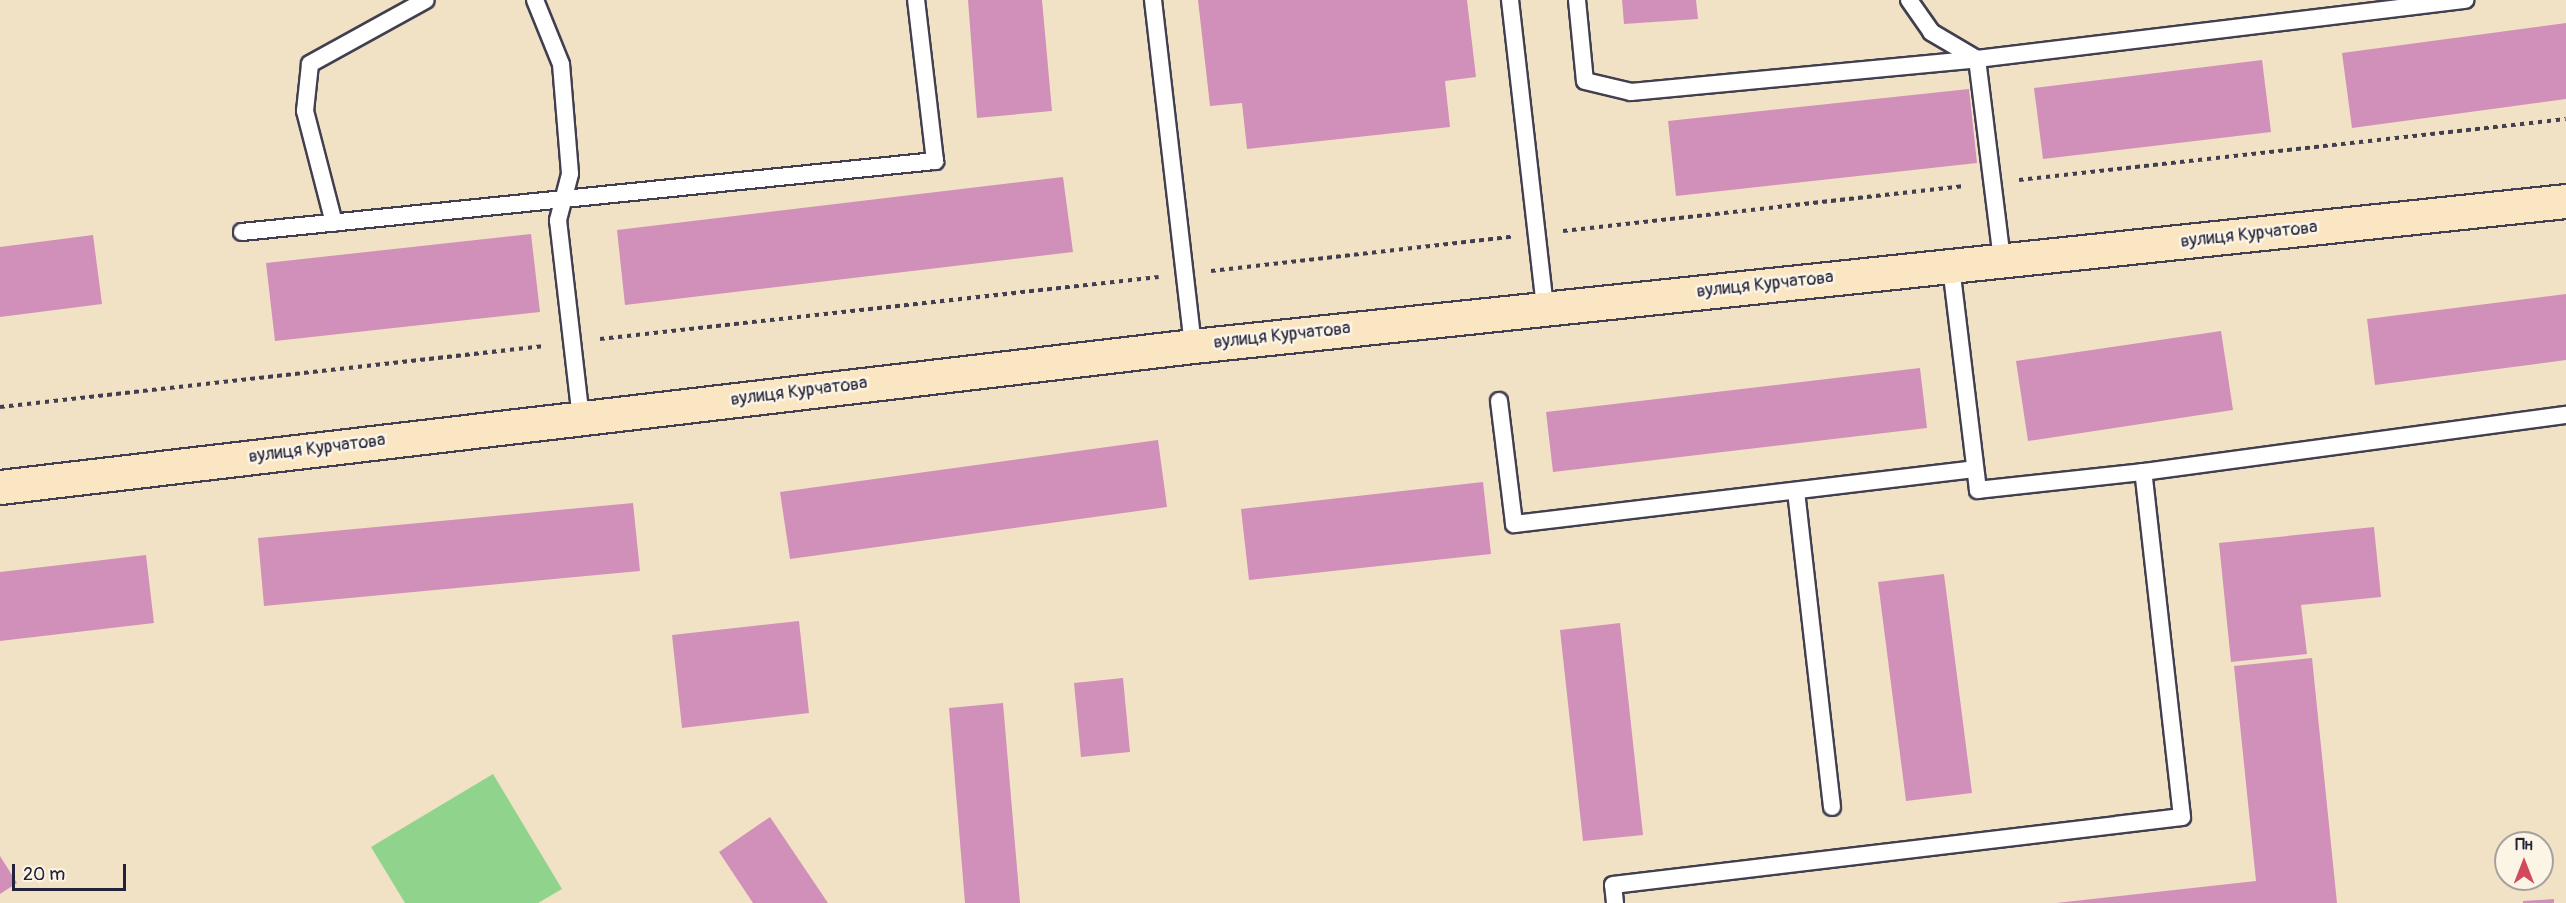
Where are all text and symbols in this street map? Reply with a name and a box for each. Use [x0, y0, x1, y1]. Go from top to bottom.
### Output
street label: вулиця Курчатова [2179, 217, 2319, 253]
street label: вулиця Курчатова [1695, 267, 1835, 303]
street label: вулиця Курчатова [1212, 318, 1352, 354]
street label: вулиця Курчатова [729, 373, 869, 411]
street label: вулиця Курчатова [247, 430, 387, 468]
north arrow [2494, 831, 2554, 891]
text: Пн [2515, 835, 2533, 855]
scale bar [15, 852, 129, 890]
text: 20 m [23, 863, 65, 886]

